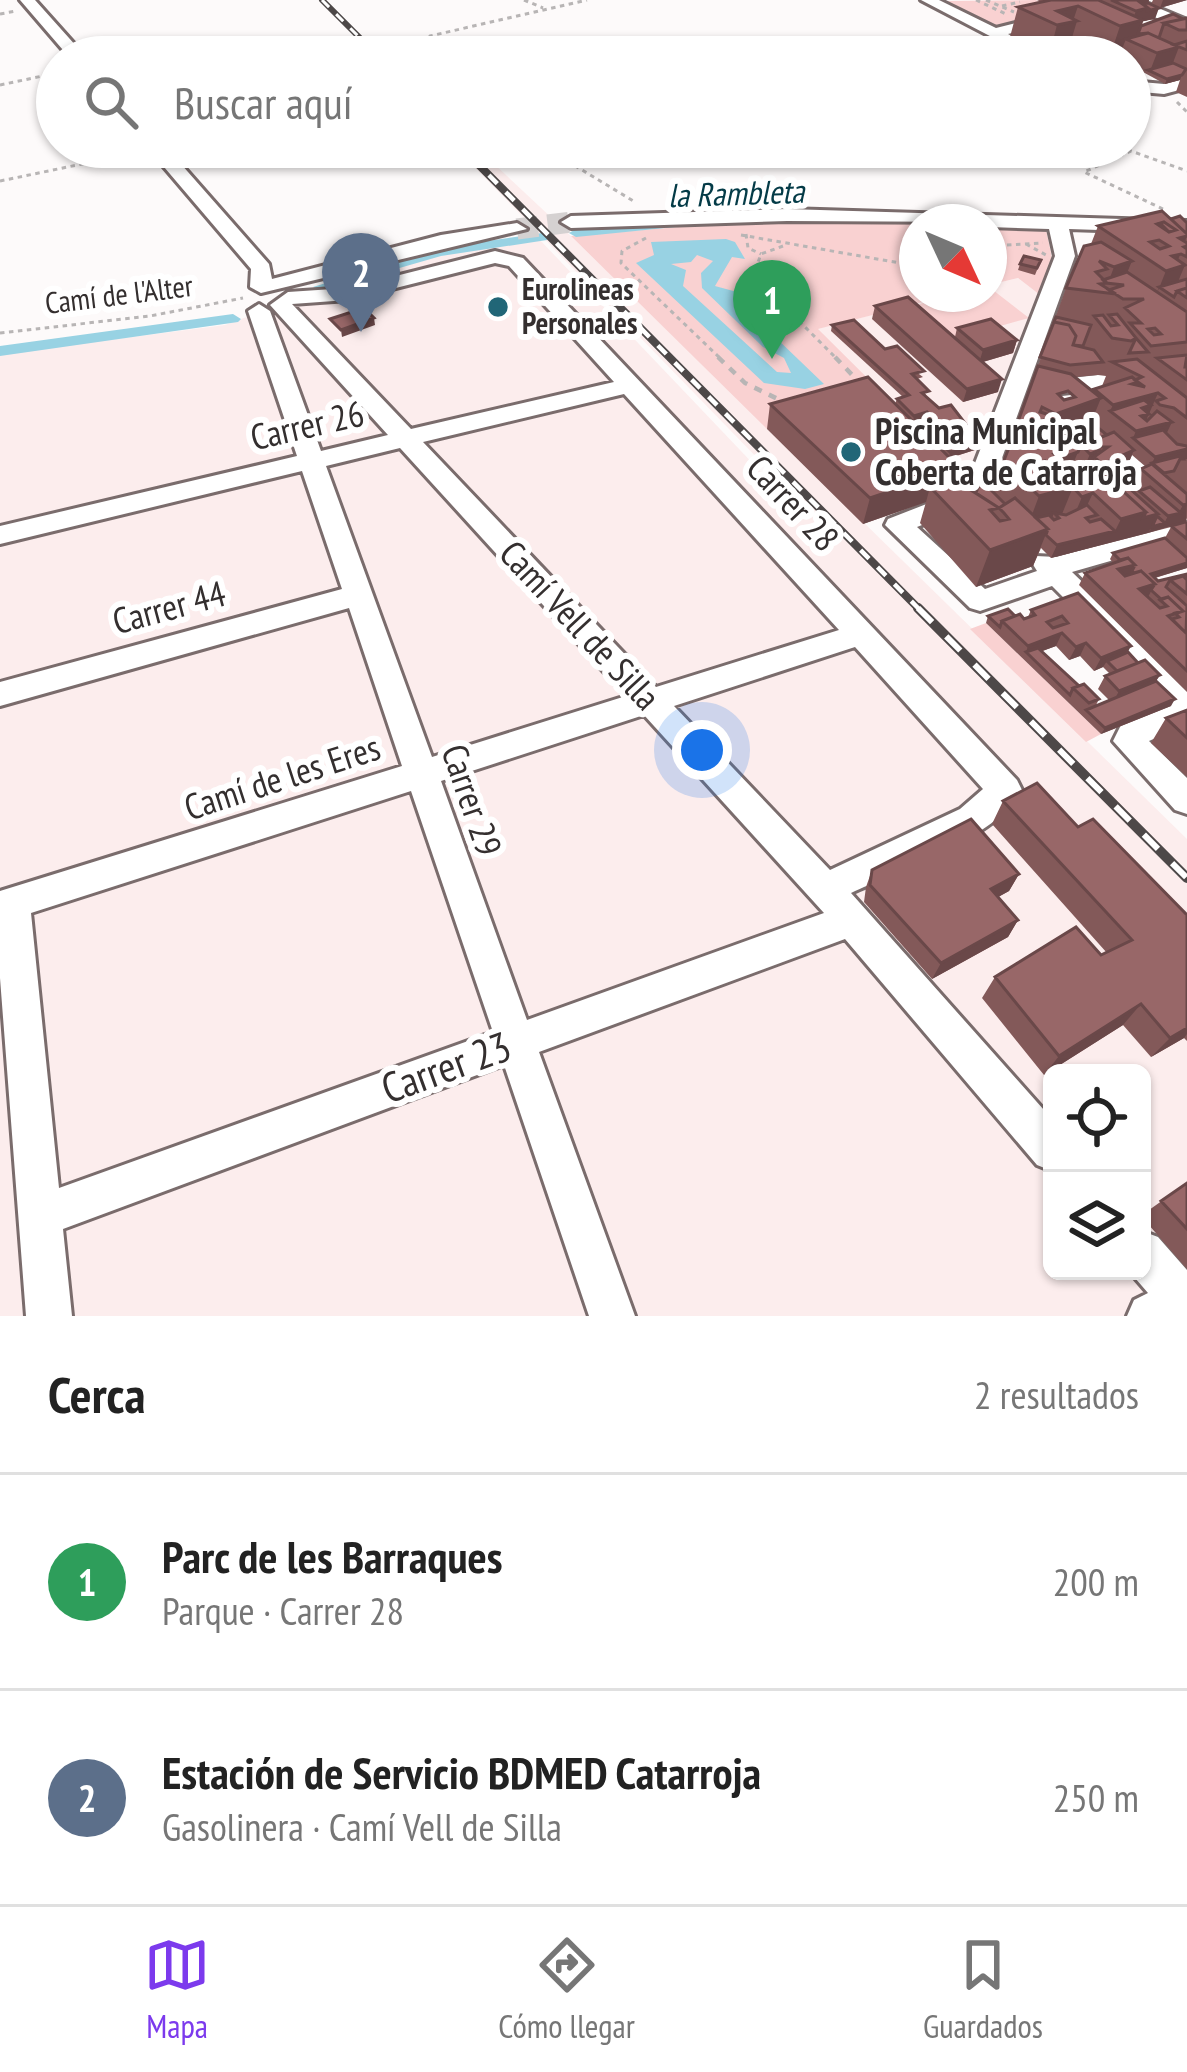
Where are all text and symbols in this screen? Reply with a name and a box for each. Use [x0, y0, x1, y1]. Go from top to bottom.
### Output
search box [36, 36, 1151, 168]
icon: search [78, 69, 144, 135]
text: Buscar aquí [174, 73, 353, 131]
water label: la Rambleta [667, 169, 807, 216]
north arrow [899, 204, 1007, 312]
pin: 2 [322, 233, 400, 332]
pin: 1 [733, 260, 811, 359]
street label: Camí de l'Alter [43, 265, 196, 322]
place label: Eurolineas Personales [522, 269, 637, 342]
marker: Eurolineas Personales [485, 294, 511, 320]
street label: Carrer 26 [246, 389, 368, 460]
place label: Piscina Municipal Coberta de Catarroja [875, 407, 1137, 495]
marker: Piscina Municipal Coberta de Catarroja [838, 439, 864, 465]
street label: Carrer 28 [737, 445, 850, 561]
street label: Camí Vell de Silla [490, 530, 671, 719]
street label: Carrer 44 [107, 569, 230, 644]
your location [672, 720, 732, 780]
street label: Camí de les Eres [178, 723, 386, 830]
street label: Carrer 29 [432, 738, 513, 862]
street label: Carrer 23 [373, 1018, 518, 1115]
map controls [1043, 1064, 1151, 1280]
button: locate [1043, 1064, 1151, 1172]
button: layers [1043, 1172, 1151, 1280]
text: Cerca [48, 1361, 146, 1427]
text: 2 resultados [974, 1369, 1139, 1420]
text: Parc de les Barraques [162, 1527, 503, 1585]
text: 1 [78, 1556, 96, 1607]
text: 200 m [1053, 1556, 1139, 1607]
text: Parque · Carrer 28 [162, 1585, 404, 1636]
text: Estación de Servicio BDMED Catarroja [162, 1743, 761, 1801]
text: 2 [78, 1772, 96, 1823]
text: 250 m [1053, 1772, 1139, 1823]
text: Gasolinera · Camí Vell de Silla [162, 1801, 562, 1852]
tab: Mapa [144, 1932, 210, 2047]
tab: Cómo llegar [498, 1932, 635, 2047]
tab: Guardados [923, 1932, 1043, 2047]

